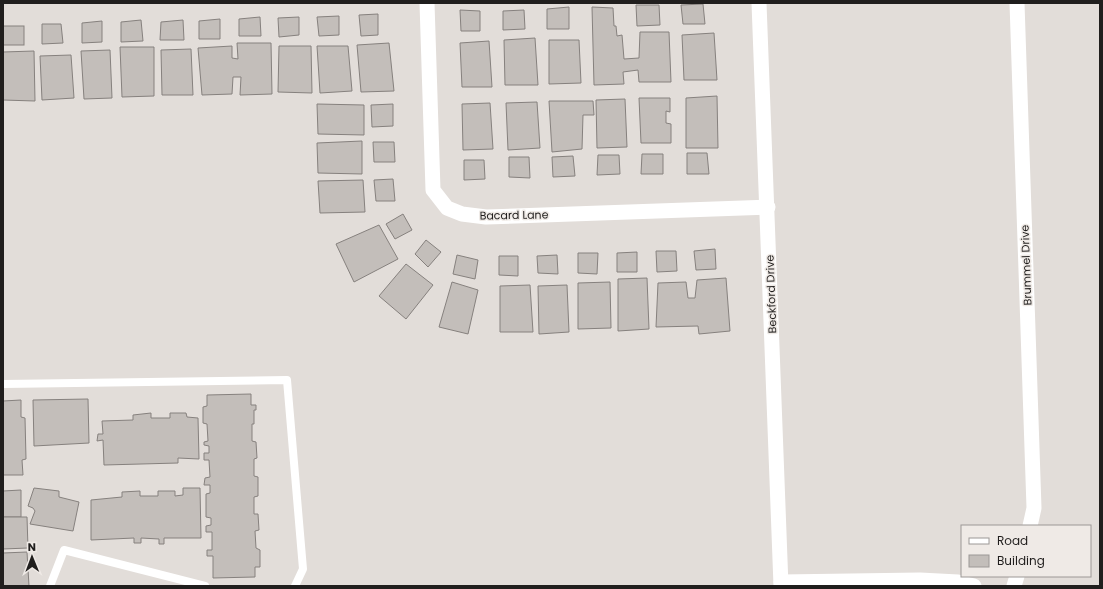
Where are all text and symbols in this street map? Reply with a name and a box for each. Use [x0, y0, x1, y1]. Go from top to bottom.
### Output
street label: Bacard Lane [479, 206, 549, 224]
street label: Brummel Drive [1017, 224, 1035, 306]
street label: Beckford Drive [762, 254, 780, 334]
legend [961, 525, 1091, 577]
text: Road [997, 532, 1028, 549]
north arrow [12, 537, 52, 577]
text: N [28, 539, 36, 555]
text: Building [997, 552, 1045, 569]

